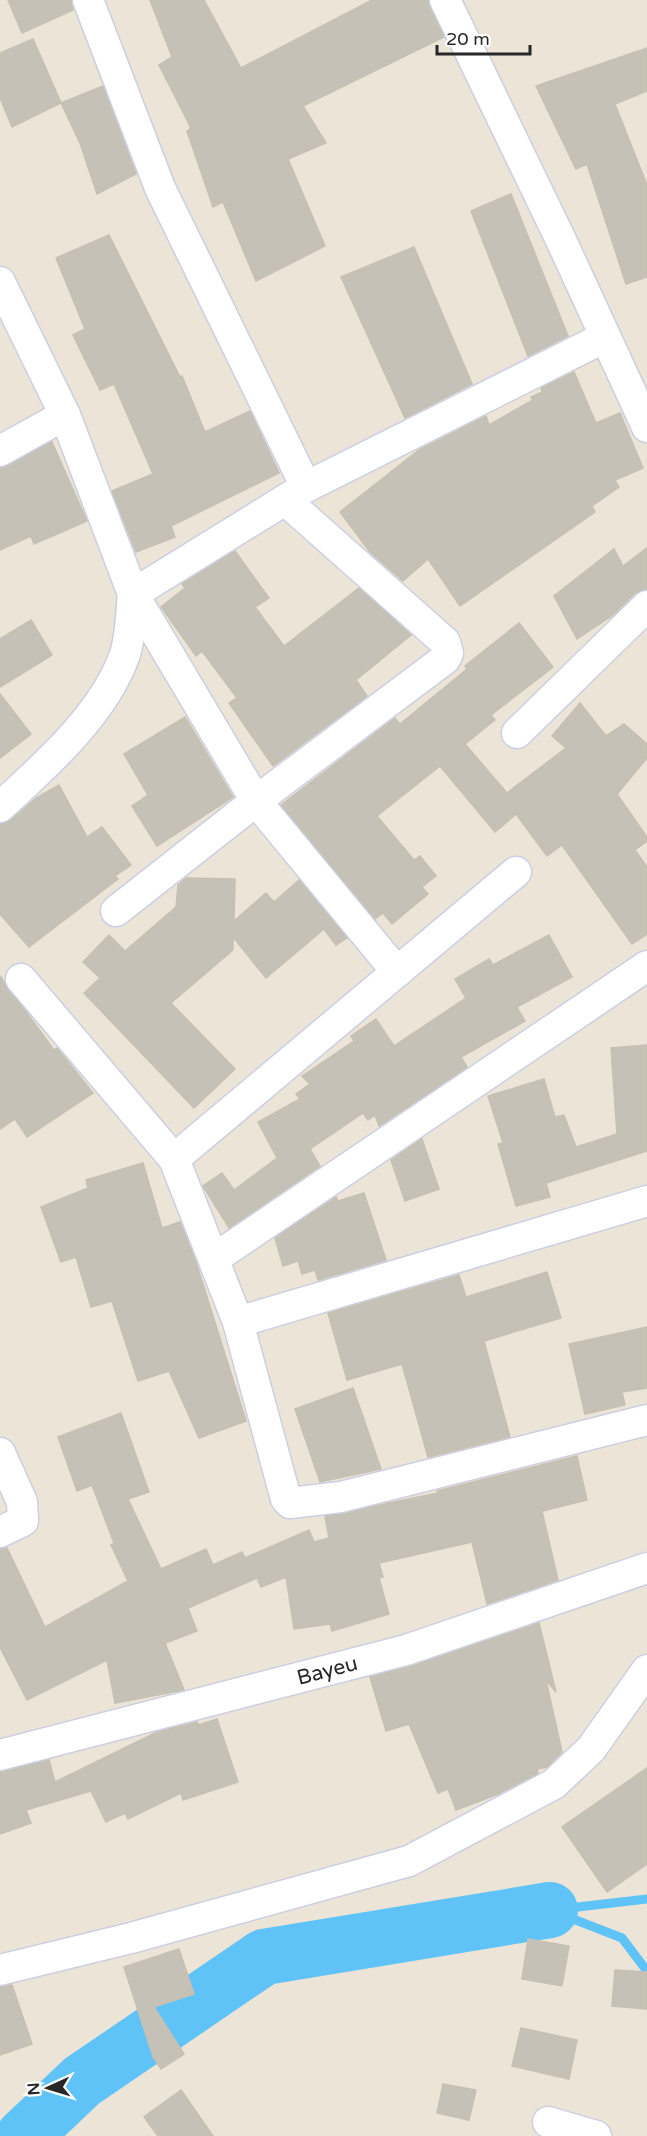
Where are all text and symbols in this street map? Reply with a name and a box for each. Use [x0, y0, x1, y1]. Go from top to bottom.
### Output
scale bar [437, 18, 530, 56]
text: 20 m [446, 28, 490, 50]
street label: Bayeu [294, 1651, 361, 1691]
north arrow [18, 2058, 78, 2118]
text: N [24, 2082, 44, 2096]

